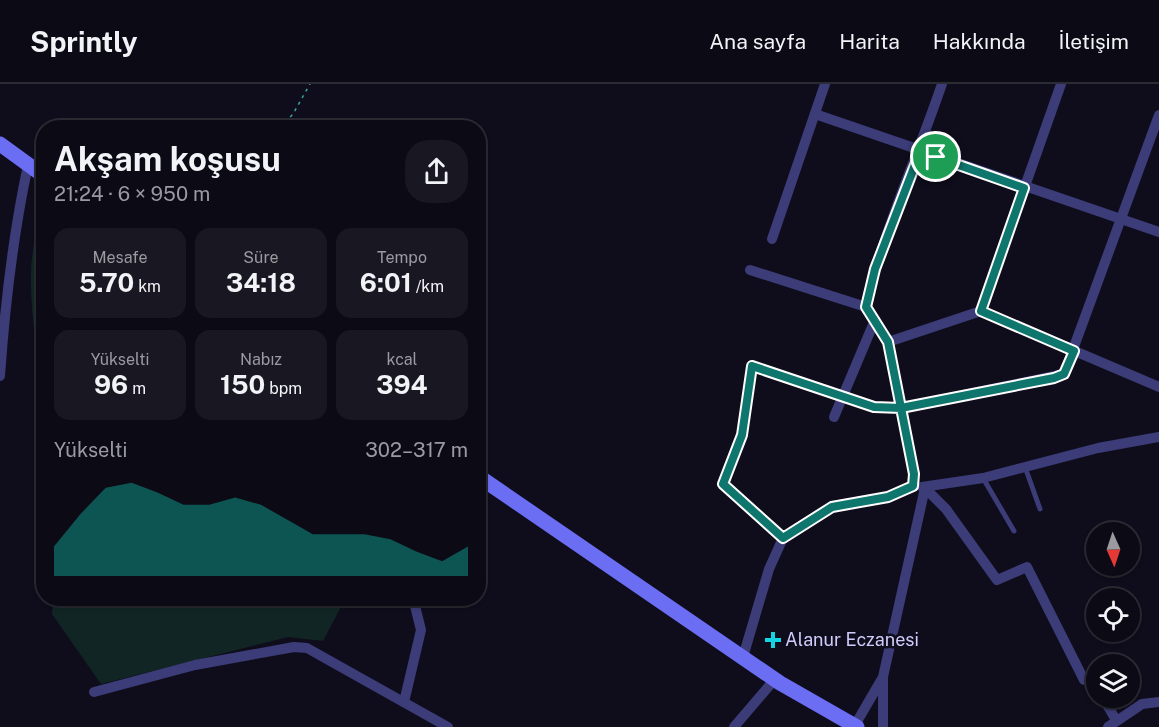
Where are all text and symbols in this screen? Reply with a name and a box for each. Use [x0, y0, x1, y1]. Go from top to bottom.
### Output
text: Sprintly [30, 25, 137, 58]
text: Ana sayfa [709, 29, 806, 54]
text: Harita [839, 29, 900, 54]
text: Hakkında [933, 29, 1026, 54]
text: İletişim [1059, 29, 1129, 54]
pin [910, 131, 961, 182]
text: Akşam koşusu [54, 140, 281, 178]
button: share [405, 140, 468, 203]
icon: arrive [919, 140, 952, 173]
text: 21:24 · 6 × 950 m [54, 182, 210, 206]
text: Mesafe [92, 248, 148, 267]
text: Süre [243, 248, 279, 267]
text: Tempo [377, 248, 427, 267]
text: 5.70 [79, 267, 134, 298]
text: 34:18 [226, 267, 296, 298]
text: 6:01 [360, 267, 412, 298]
text: km [134, 277, 161, 296]
text: /km [412, 277, 444, 296]
text: Yükselti [91, 350, 149, 369]
text: Nabız [240, 350, 282, 369]
text: kcal [387, 350, 417, 369]
text: 96 [94, 369, 128, 400]
text: 150 [220, 369, 265, 400]
text: 394 [376, 369, 428, 400]
text: m [128, 379, 146, 398]
text: bpm [265, 379, 302, 398]
text: Yükselti [54, 438, 127, 462]
text: 302–317 m [365, 438, 468, 462]
north arrow [1086, 522, 1140, 576]
map controls [1086, 522, 1140, 708]
button: locate [1086, 588, 1140, 642]
place label: Alanur Eczanesi [785, 629, 919, 650]
marker: Alanur Eczanesi [766, 633, 780, 647]
button: layers [1086, 654, 1140, 708]

